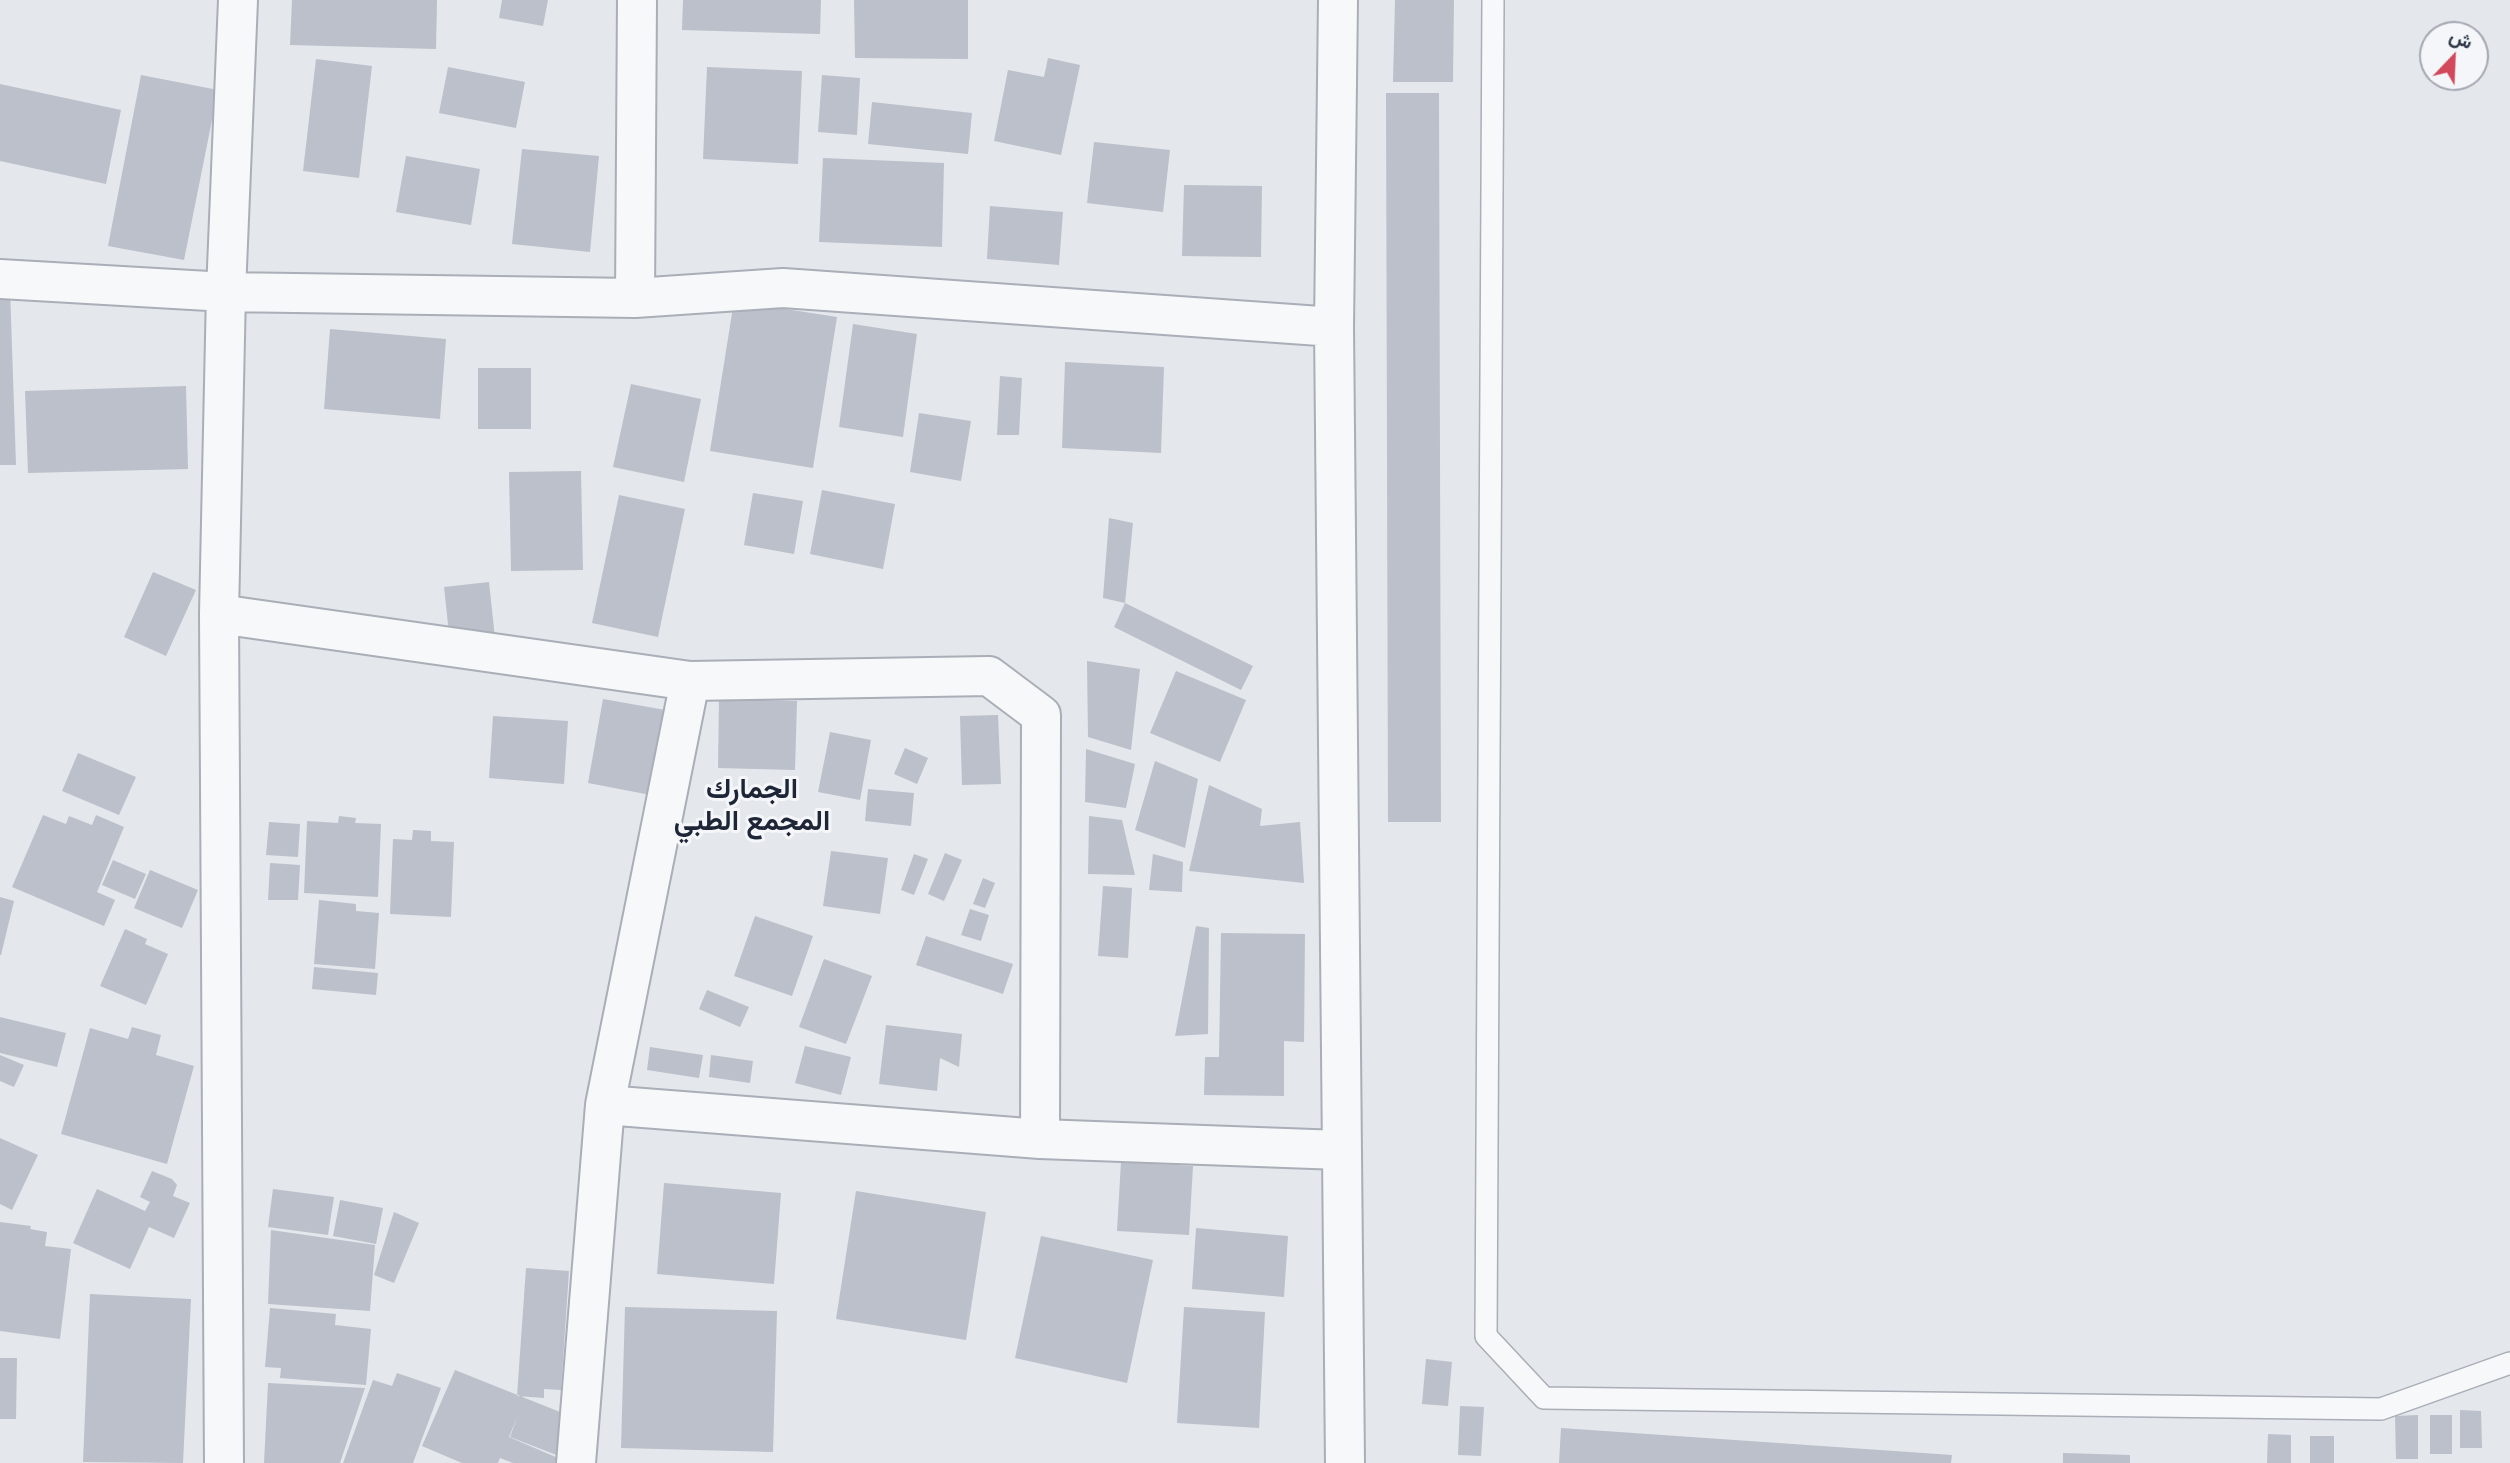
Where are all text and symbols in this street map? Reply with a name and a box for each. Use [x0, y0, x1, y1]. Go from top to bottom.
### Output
north arrow [2419, 21, 2489, 91]
text: ش [2446, 22, 2477, 55]
district label: الجمارك المجمع الطبي [674, 773, 830, 839]

